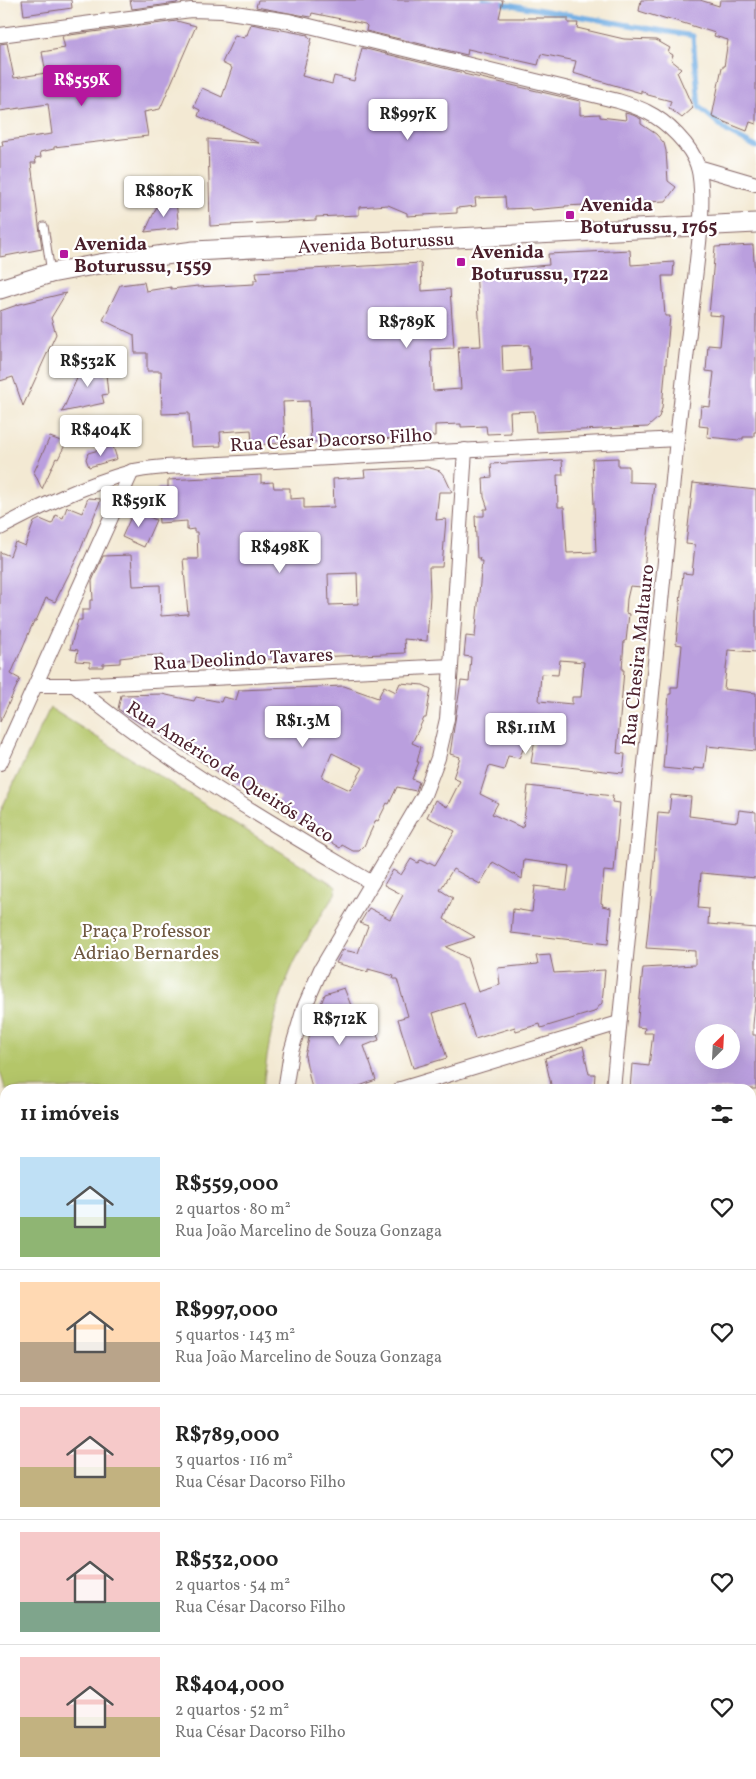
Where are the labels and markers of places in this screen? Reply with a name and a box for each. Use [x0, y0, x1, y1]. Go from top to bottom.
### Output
pin: R$559K [41, 64, 123, 107]
pin: R$997K [367, 98, 449, 141]
pin: R$807K [123, 176, 205, 218]
place label: Avenida Boturussu, 1765 [580, 193, 717, 241]
marker: Avenida Boturussu, 1765 [564, 209, 576, 221]
place label: Avenida Boturussu, 1559 [74, 232, 212, 280]
place label: Avenida Boturussu, 1722 [471, 240, 609, 288]
marker: Avenida Boturussu, 1559 [58, 248, 70, 260]
marker: Avenida Boturussu, 1722 [455, 256, 467, 268]
pin: R$789K [366, 306, 448, 349]
pin: R$532K [47, 346, 129, 388]
pin: R$404K [60, 414, 142, 457]
pin: R$591K [98, 486, 180, 528]
pin: R$498K [239, 532, 321, 574]
pin: R$1.3M [262, 706, 344, 748]
pin: R$1.11M [480, 712, 572, 755]
pin: R$712K [299, 1004, 381, 1046]

